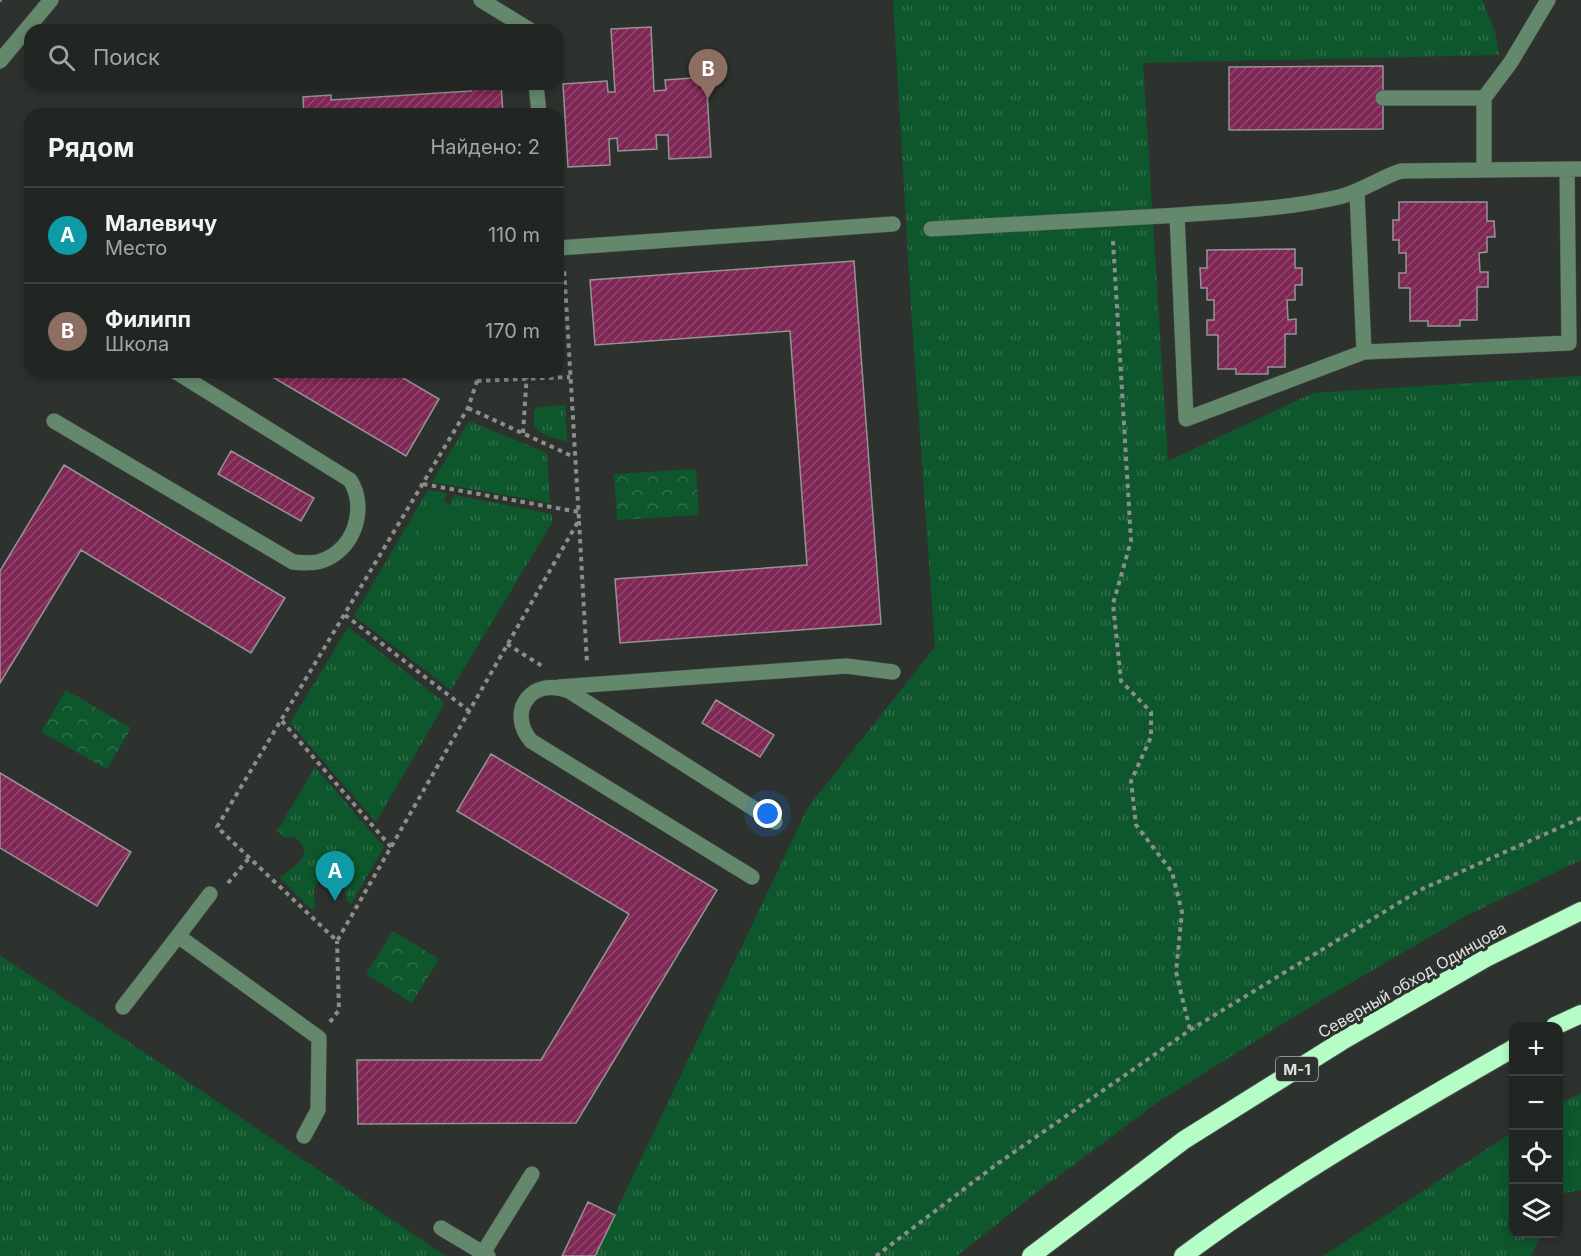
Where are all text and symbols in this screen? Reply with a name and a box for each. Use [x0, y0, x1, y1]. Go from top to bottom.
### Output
search box [24, 24, 564, 90]
icon: search [45, 41, 78, 74]
text: Поиск [93, 44, 160, 70]
pin: B [688, 50, 728, 99]
text: Рядом [48, 132, 134, 163]
text: Найдено: 2 [430, 135, 540, 159]
text: Малевичу [105, 210, 217, 236]
text: A [60, 223, 75, 247]
text: 110 m [488, 223, 540, 247]
text: Место [105, 236, 167, 260]
text: Филипп [105, 306, 191, 332]
text: B [61, 319, 74, 343]
text: 170 m [485, 319, 540, 343]
text: Школа [105, 332, 169, 356]
your location [753, 799, 782, 828]
pin: A [316, 852, 354, 901]
street label: Северный обход Одинцова [1314, 918, 1510, 1042]
map controls [1509, 1022, 1563, 1238]
button: + [1509, 1022, 1563, 1076]
road number: М-1 [1276, 1057, 1318, 1081]
button: − [1509, 1076, 1563, 1130]
button: locate [1509, 1130, 1563, 1184]
button: layers [1509, 1184, 1563, 1238]

